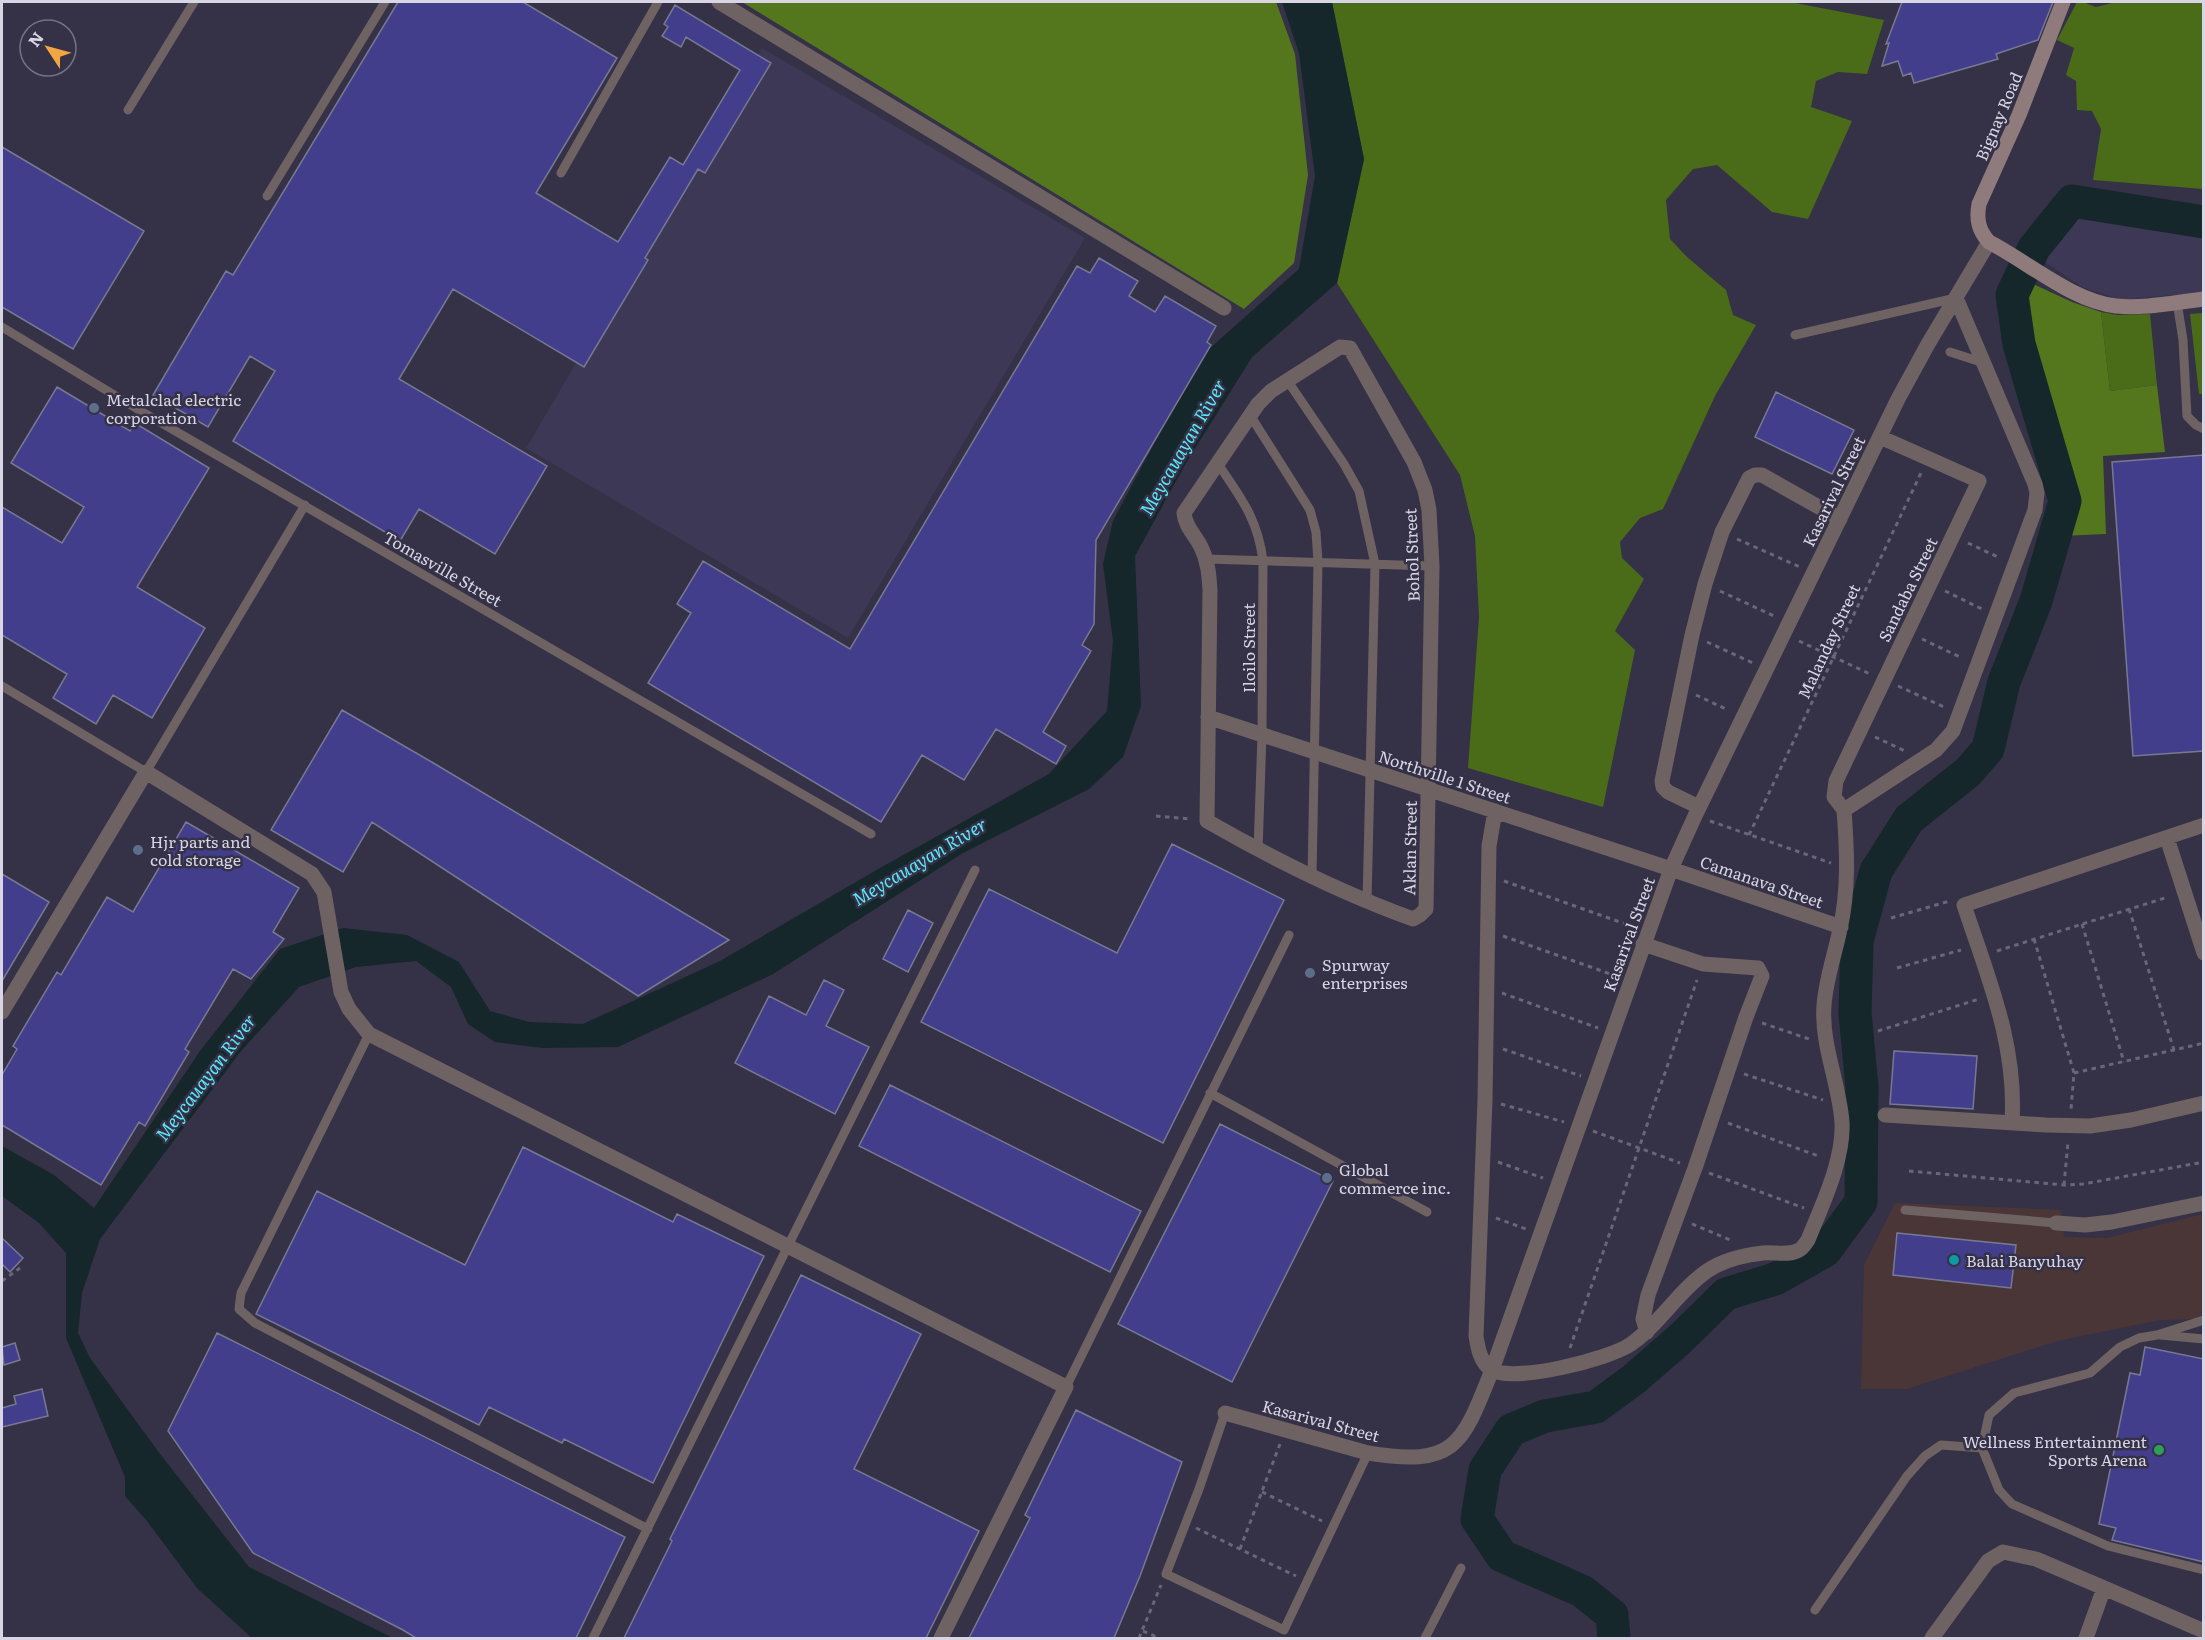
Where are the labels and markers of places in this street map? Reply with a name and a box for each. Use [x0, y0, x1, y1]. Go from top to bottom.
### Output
place label: Metalclad electric corporation [106, 387, 241, 429]
marker: Metalclad electric corporation [87, 401, 101, 415]
place label: Hjr parts and cold storage [150, 829, 250, 871]
marker: Hjr parts and cold storage [131, 843, 145, 857]
place label: Spurway enterprises [1322, 952, 1408, 994]
marker: Spurway enterprises [1303, 966, 1317, 980]
place label: Global commerce inc. [1339, 1157, 1451, 1199]
marker: Global commerce inc. [1320, 1171, 1334, 1185]
place label: Balai Banyuhay [1966, 1248, 2084, 1272]
marker: Balai Banyuhay [1947, 1253, 1961, 1267]
place label: Wellness Entertainment Sports Arena [1963, 1429, 2148, 1471]
marker: Wellness Entertainment Sports Arena [2152, 1443, 2166, 1457]

